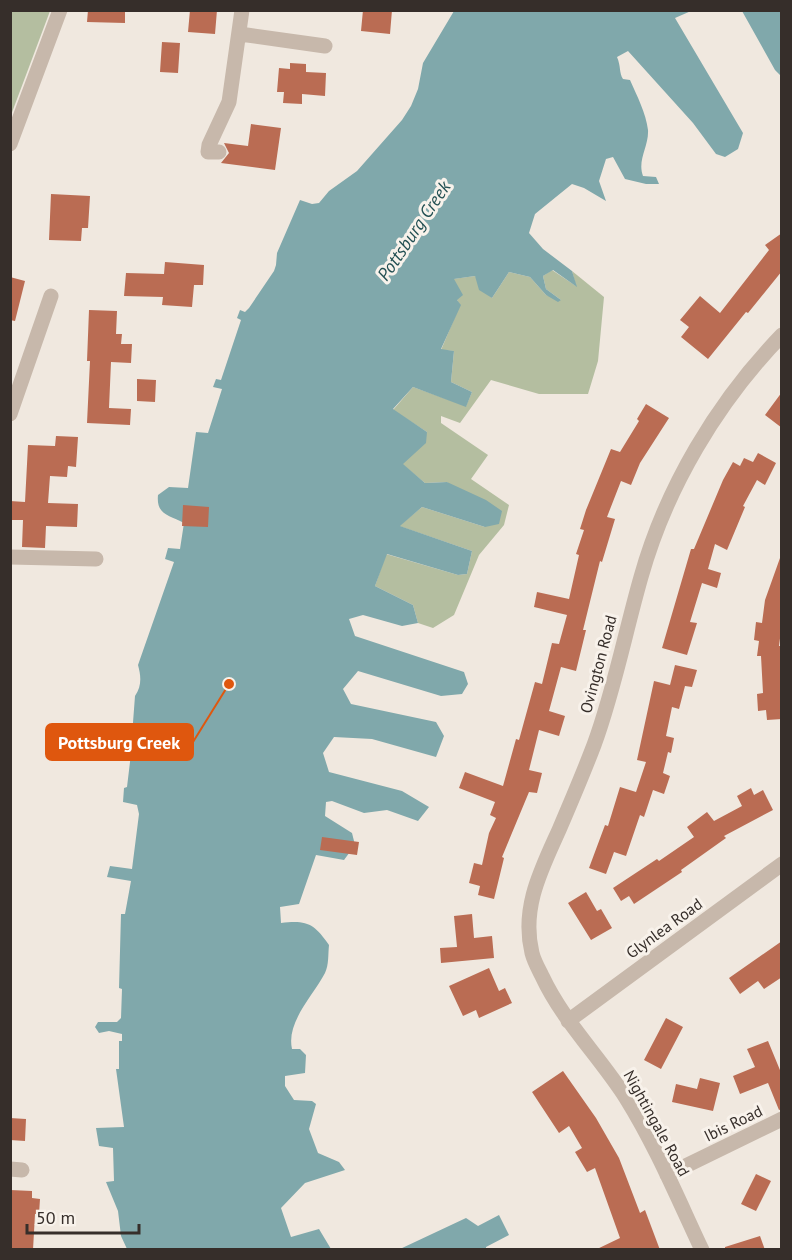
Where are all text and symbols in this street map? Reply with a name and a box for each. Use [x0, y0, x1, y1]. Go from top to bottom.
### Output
water label: Pottsburg Creek [372, 176, 456, 285]
street label: Ovington Road [575, 613, 621, 715]
callout: Pottsburg Creek [46, 724, 193, 760]
text: Pottsburg Creek [58, 731, 180, 754]
street label: Glynlea Road [622, 894, 706, 962]
street label: Nightingale Road [620, 1066, 694, 1180]
street label: Ibis Road [701, 1100, 765, 1146]
scale bar [27, 1197, 140, 1235]
text: 50 m [36, 1206, 75, 1229]

